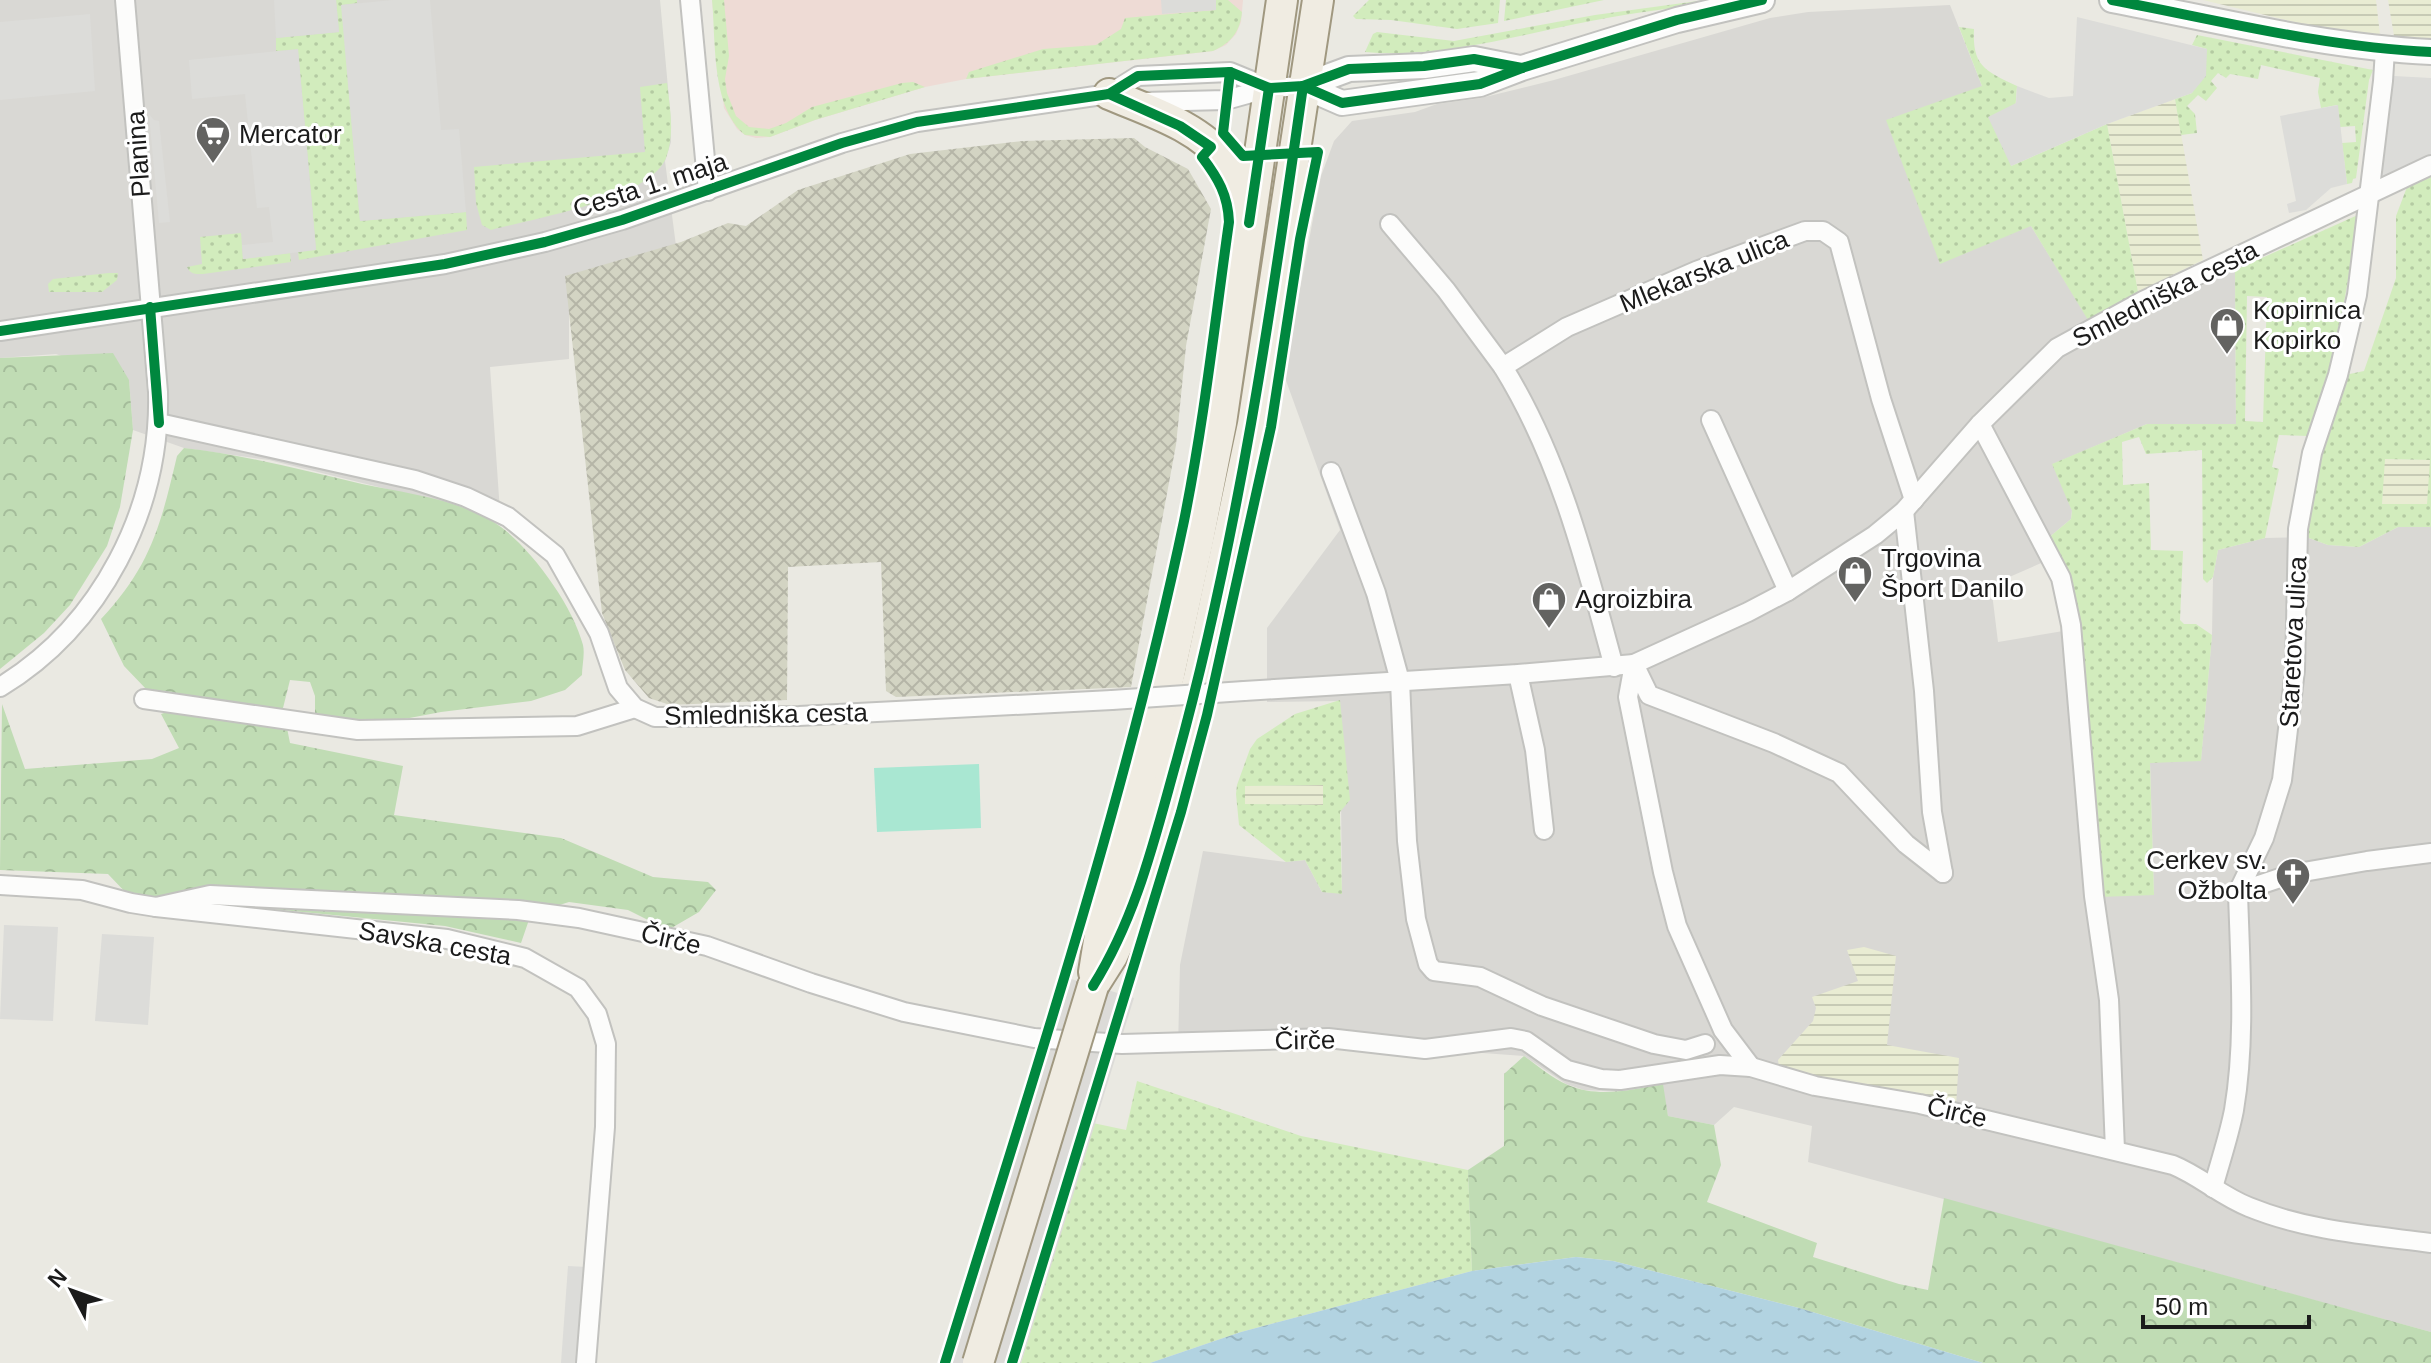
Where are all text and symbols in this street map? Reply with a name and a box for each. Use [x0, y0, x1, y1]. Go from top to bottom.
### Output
street label: Planina [120, 109, 156, 198]
supermarket icon: Mercator [194, 115, 232, 165]
place label: Mercator [239, 119, 342, 149]
street label: Cesta 1. maja [569, 146, 731, 224]
street label: Mlekarska ulica [1615, 223, 1793, 318]
street label: Smledniška cesta [2067, 234, 2263, 354]
place label: Kopirnica Kopirko [2253, 295, 2362, 355]
shop icon: Kopirnica Kopirko [2208, 306, 2246, 356]
place label: Trgovina Šport Danilo [1881, 543, 2024, 603]
shop icon: Trgovina Šport Danilo [1836, 554, 1874, 604]
street label: Staretova ulica [2274, 555, 2313, 729]
shop icon: Agroizbira [1530, 580, 1568, 630]
place label: Agroizbira [1575, 584, 1693, 614]
street label: Smledniška cesta [664, 697, 869, 731]
place label: Cerkev sv. Ožbolta [2146, 845, 2268, 905]
church icon: Cerkev sv. Ožbolta [2274, 856, 2312, 906]
street label: Savska cesta [356, 915, 514, 971]
street label: Čirče [638, 918, 704, 960]
street label: Čirče [1274, 1024, 1336, 1056]
street label: Čirče [1924, 1091, 1990, 1133]
north arrow [32, 1251, 112, 1331]
text: N [43, 1264, 72, 1292]
scale bar [2143, 1279, 2309, 1329]
text: 50 m [2155, 1293, 2208, 1320]

